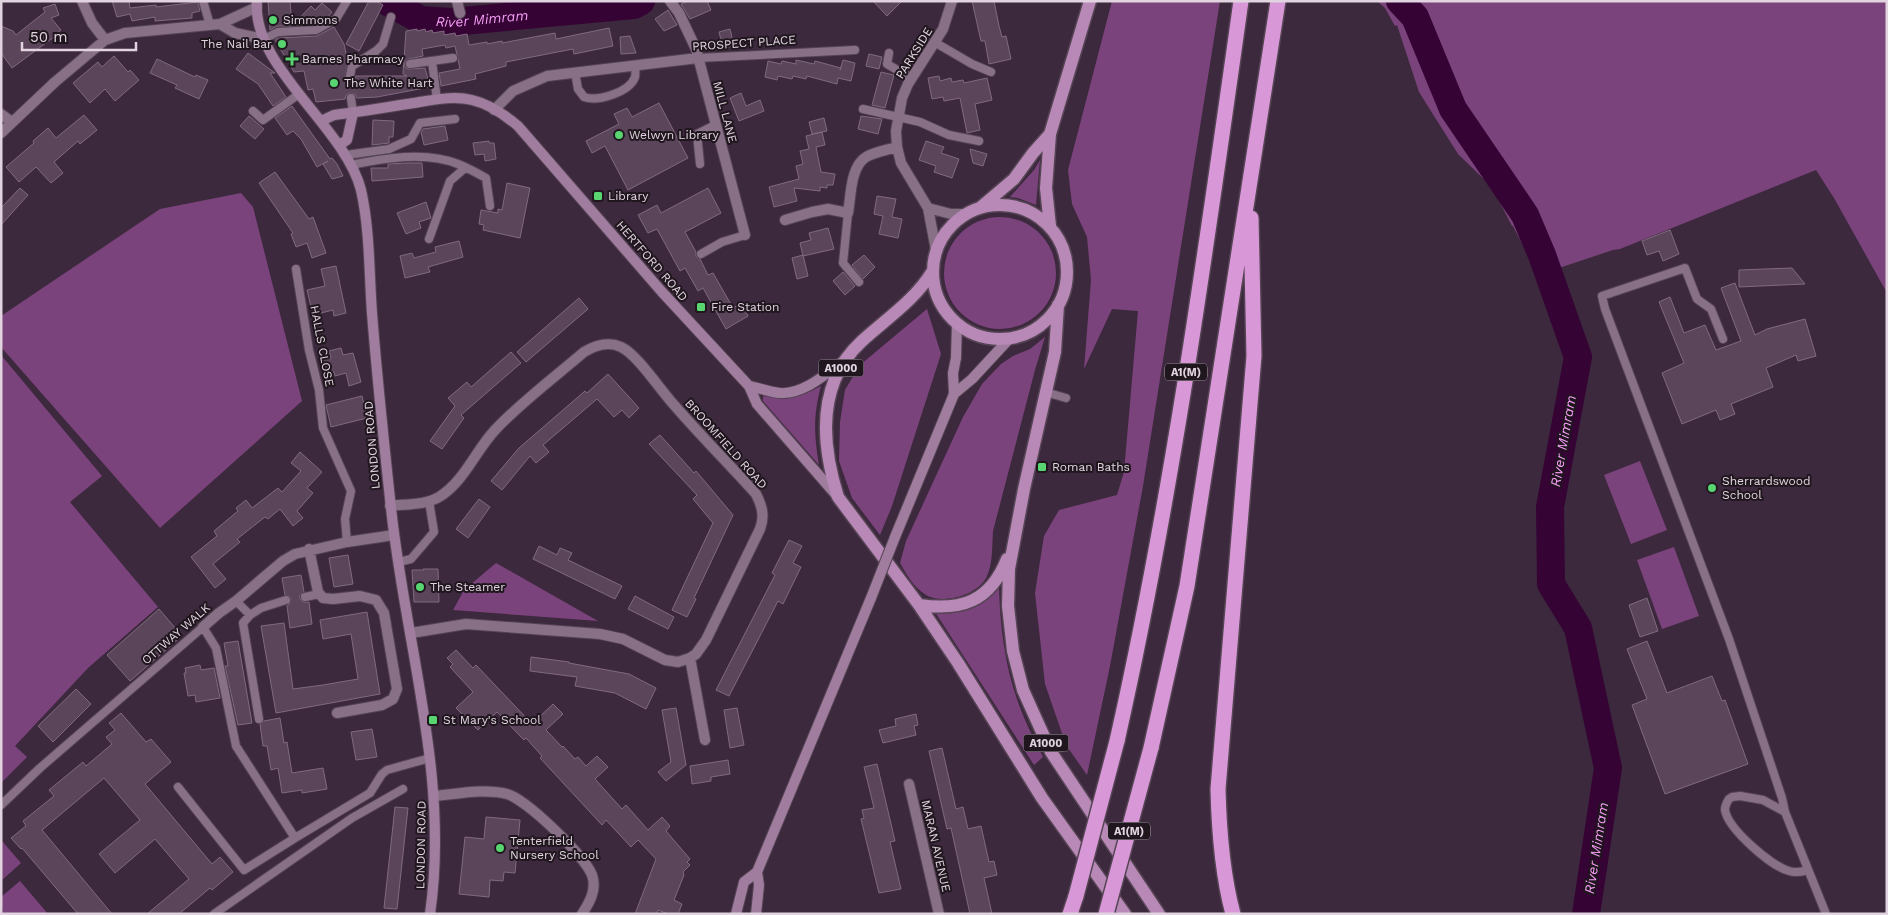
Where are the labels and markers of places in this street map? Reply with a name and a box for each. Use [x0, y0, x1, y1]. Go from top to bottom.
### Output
place label: Simmons [283, 13, 338, 27]
marker: Simmons [267, 14, 279, 26]
place label: The Nail Bar [201, 37, 272, 51]
marker: The Nail Bar [276, 38, 288, 50]
place label: Barnes Pharmacy [302, 52, 404, 66]
marker: Barnes Pharmacy [286, 53, 298, 65]
place label: The White Hart [344, 76, 432, 90]
marker: The White Hart [328, 77, 340, 89]
place label: Welwyn Library [629, 128, 720, 142]
marker: Welwyn Library [613, 129, 625, 141]
place label: Library [608, 189, 649, 203]
marker: Library [592, 190, 604, 202]
place label: Fire Station [711, 300, 779, 314]
marker: Fire Station [695, 301, 707, 313]
place label: Roman Baths [1052, 460, 1130, 474]
marker: Roman Baths [1036, 461, 1048, 473]
place label: Sherrardswood School [1722, 474, 1810, 502]
marker: Sherrardswood School [1706, 482, 1718, 494]
place label: The Steamer [430, 580, 505, 594]
marker: The Steamer [414, 581, 426, 593]
place label: St Mary's School [443, 713, 541, 727]
marker: St Mary's School [427, 714, 439, 726]
place label: Tenterfield Nursery School [510, 834, 599, 862]
marker: Tenterfield Nursery School [494, 842, 506, 854]

